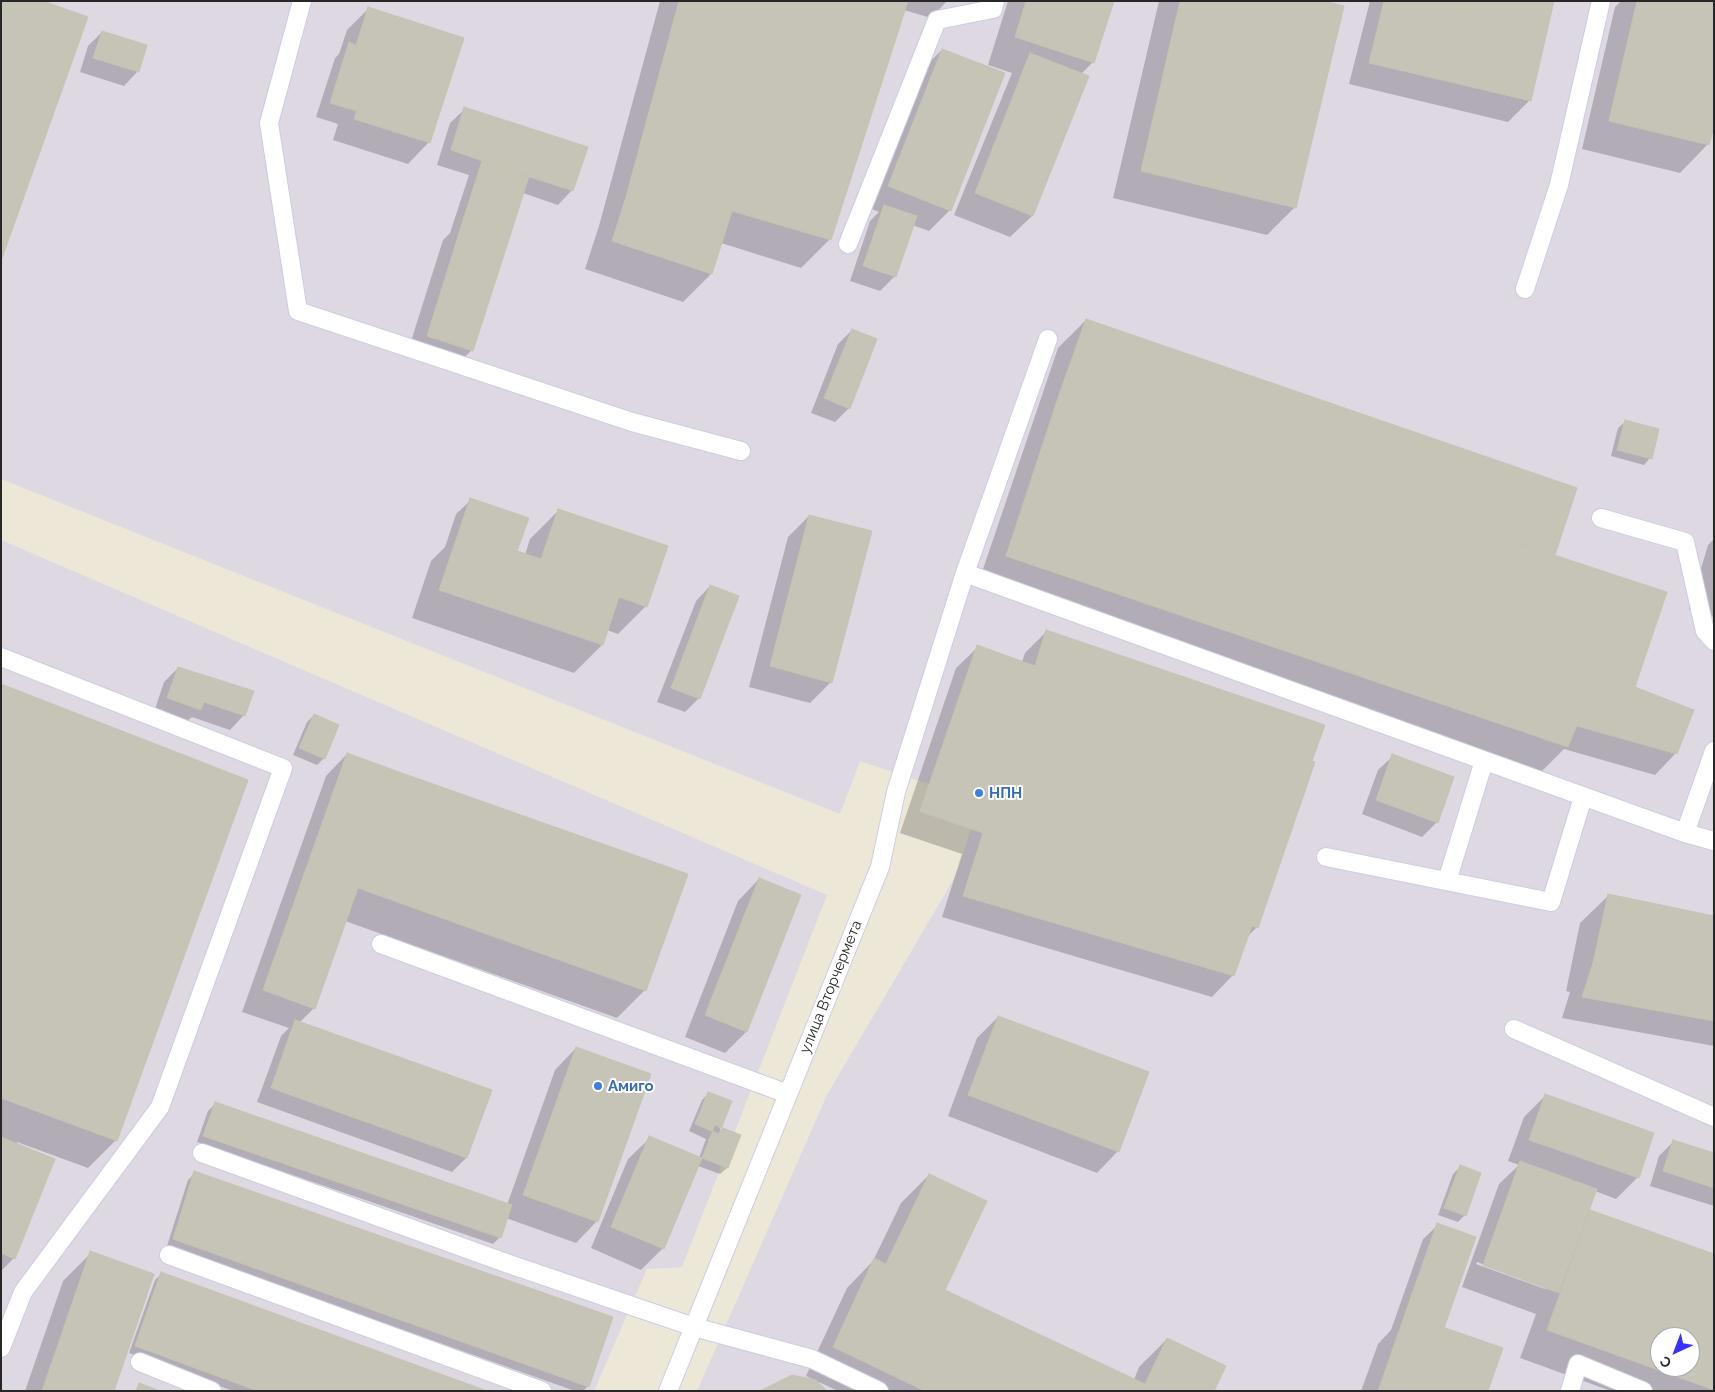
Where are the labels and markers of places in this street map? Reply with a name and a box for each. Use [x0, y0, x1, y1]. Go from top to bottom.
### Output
place label: НПН [989, 784, 1022, 802]
marker: НПН [973, 787, 985, 799]
place label: Амиго [608, 1077, 654, 1095]
marker: Амиго [592, 1080, 604, 1092]

